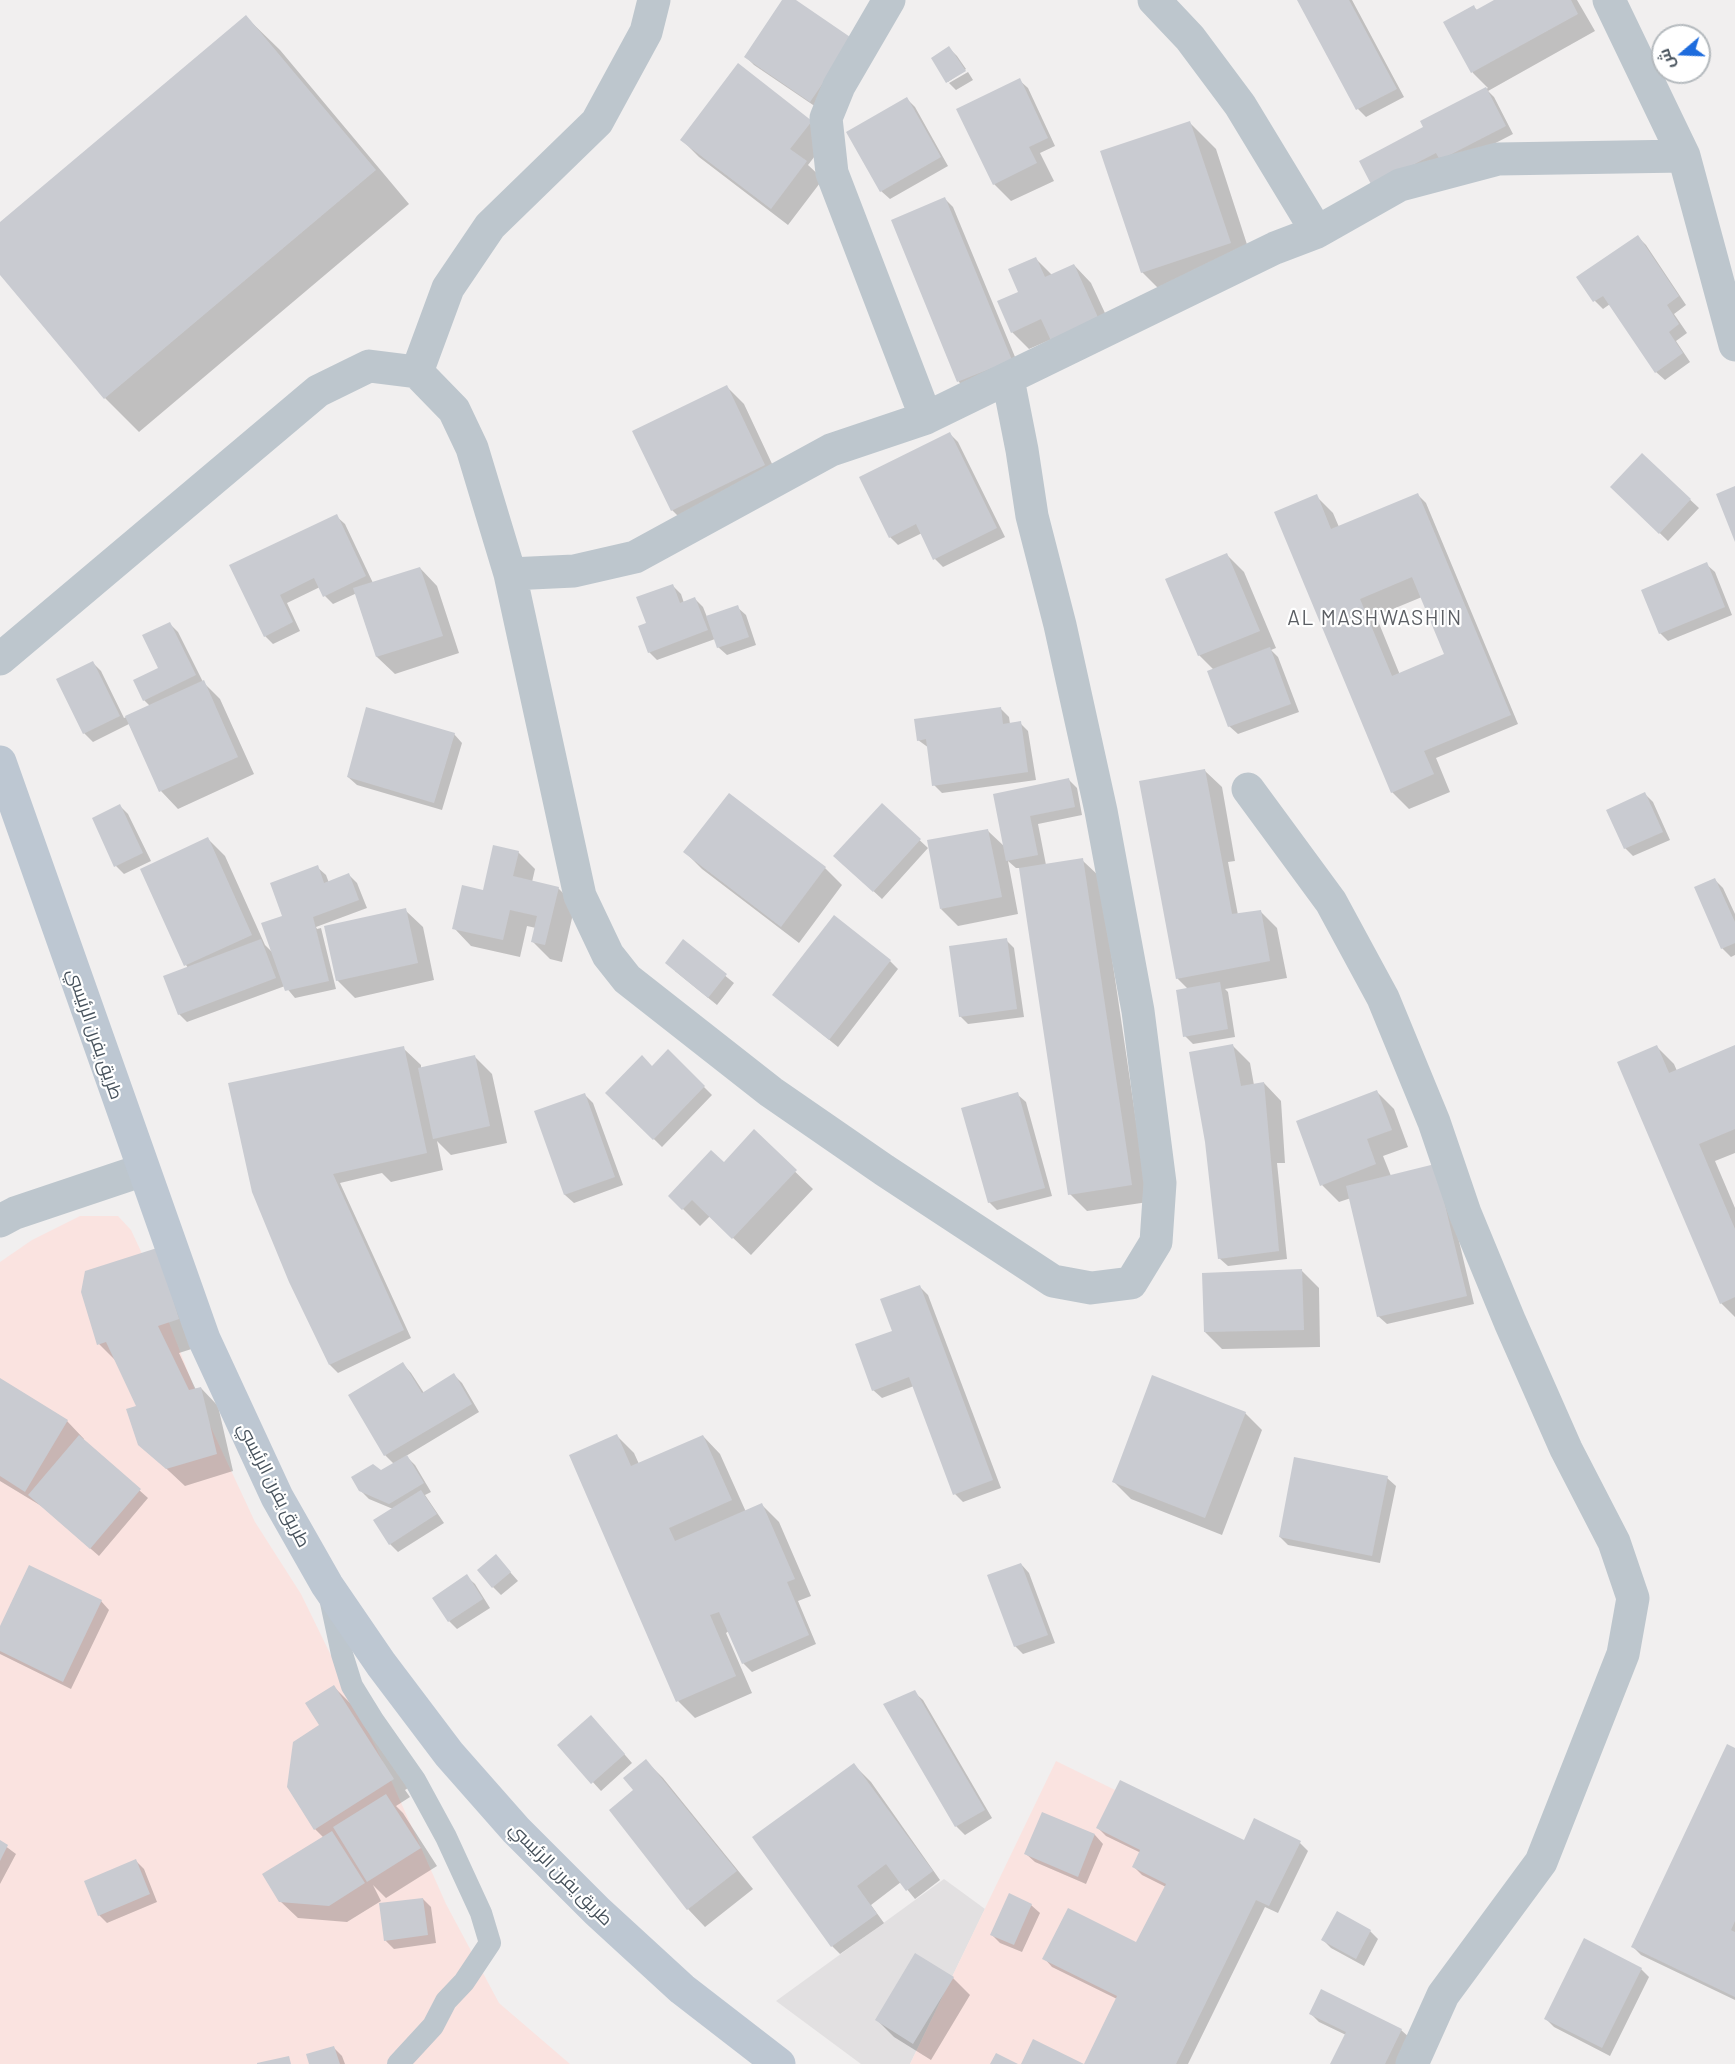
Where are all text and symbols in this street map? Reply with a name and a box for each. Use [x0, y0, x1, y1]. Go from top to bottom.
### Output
north arrow [1651, 24, 1711, 84]
text: ش [1653, 47, 1678, 72]
district label: AL MASHWASHIN [1287, 605, 1463, 631]
street label: طريق يفرن الرئيسي [62, 966, 128, 1102]
street label: طريق يفرن الرئيسي [233, 1419, 315, 1551]
street label: طريق يفرن الرئيسي [505, 1818, 617, 1930]

